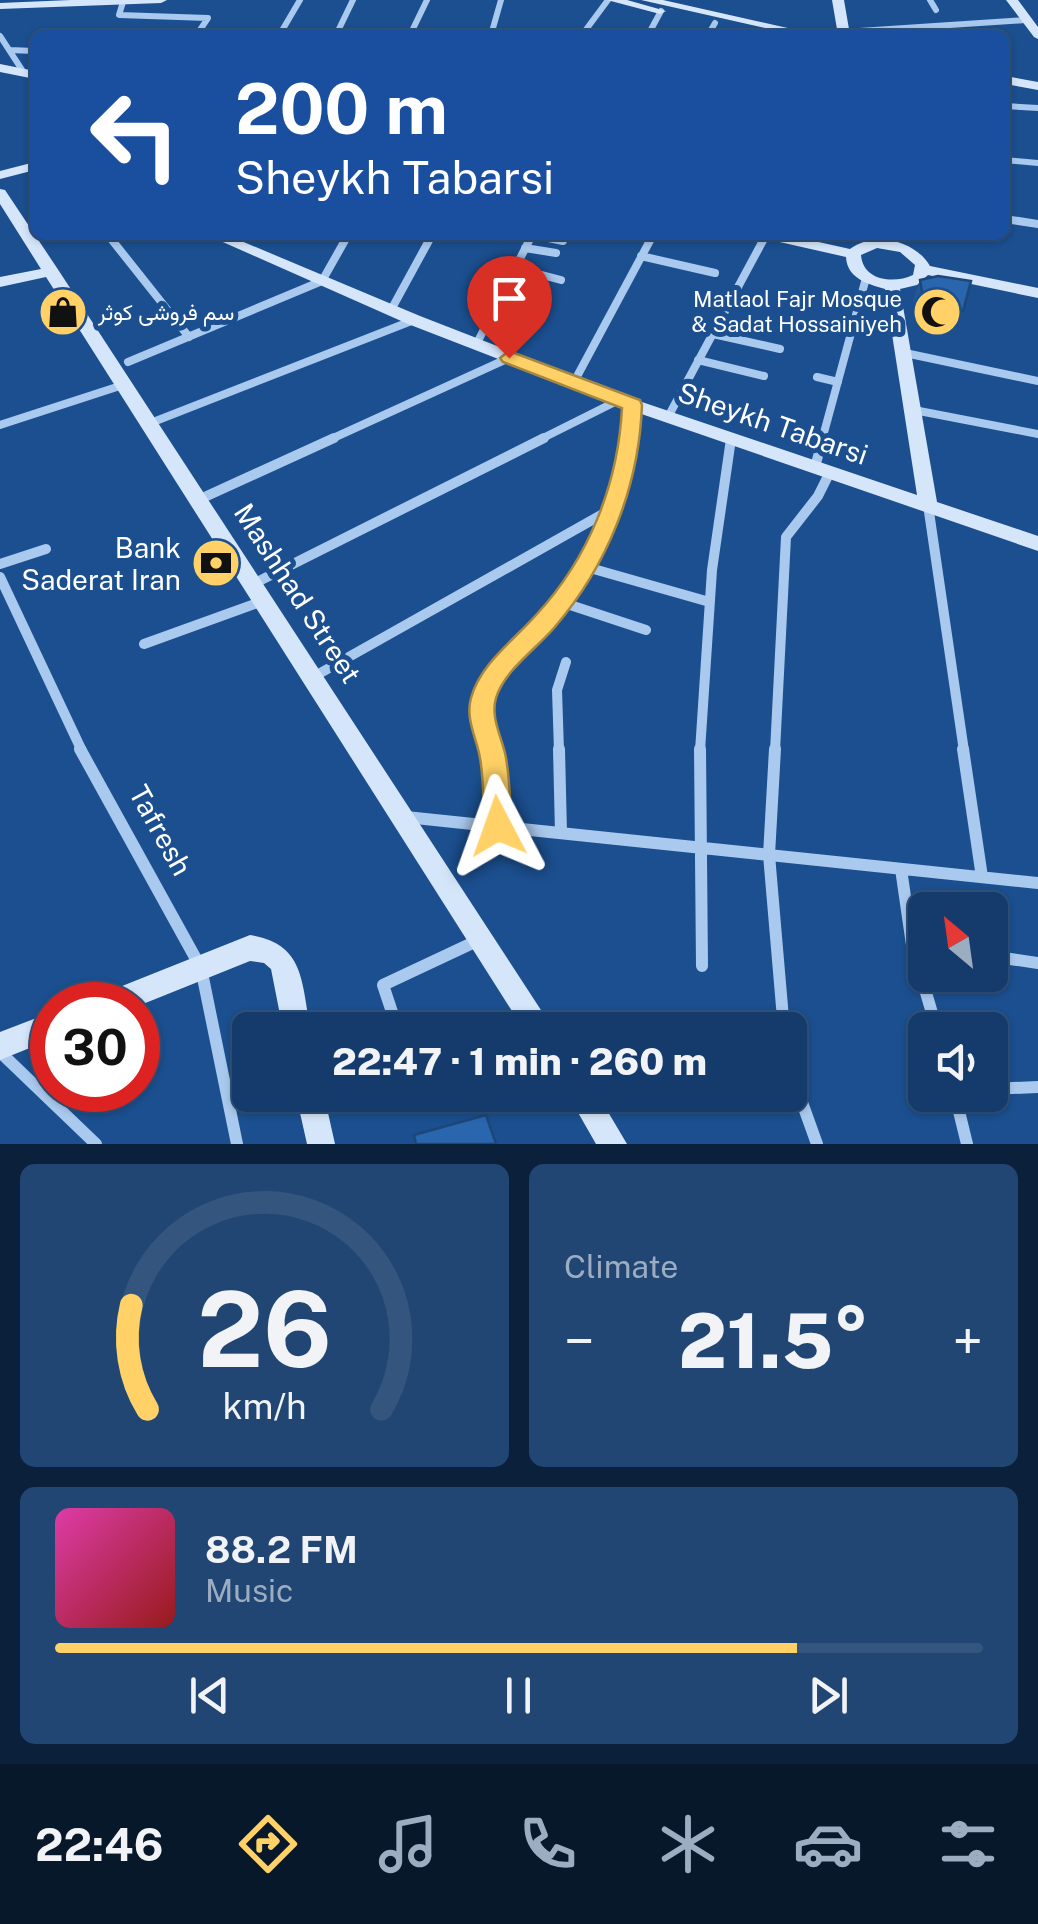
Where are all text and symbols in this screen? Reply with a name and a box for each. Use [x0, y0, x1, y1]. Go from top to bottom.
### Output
text: 200 m [235, 67, 448, 150]
icon: left [70, 70, 200, 200]
text: Sheykh Tabarsi [235, 151, 554, 204]
pin [467, 256, 552, 359]
icon: arrive [482, 271, 537, 326]
shop icon: سم فروشی کوثر [37, 286, 89, 338]
place label: Matlaol Fajr Mosque & Sadat Hossainiyeh [692, 286, 902, 337]
mosque icon: Matlaol Fajr Mosque & Sadat Hossainiyeh [911, 286, 963, 338]
place label: سم فروشی کوثر [97, 299, 234, 327]
street label: Sheykh Tabarsi [674, 375, 872, 471]
street label: Mashhad Street [228, 497, 368, 689]
place label: Bank Saderat Iran [21, 531, 181, 596]
bank icon: Bank Saderat Iran [190, 537, 242, 589]
position arrow [446, 774, 550, 878]
street label: Tafresh [123, 779, 199, 881]
north arrow [908, 892, 1008, 992]
map controls [908, 892, 1008, 1112]
speed limit sign: 30 [30, 982, 160, 1112]
button: sound [908, 1012, 1008, 1112]
text: 22:47 · 1 min · 260 m [332, 1039, 707, 1084]
text: Climate [564, 1248, 678, 1285]
text: 26 [197, 1268, 332, 1390]
text: 21.5° [678, 1297, 869, 1385]
text: − [564, 1309, 595, 1373]
text: + [953, 1309, 983, 1373]
text: km/h [222, 1385, 307, 1427]
text: 88.2 FM [205, 1527, 358, 1572]
text: Music [205, 1572, 293, 1609]
icon: previous [182, 1668, 237, 1723]
icon: pause [491, 1668, 546, 1723]
icon: next [801, 1668, 856, 1723]
icon: directions [233, 1809, 303, 1879]
icon: music [373, 1809, 443, 1879]
icon: phone [513, 1809, 583, 1879]
icon: climate [653, 1809, 723, 1879]
icon: car [793, 1809, 863, 1879]
icon: filters [933, 1809, 1003, 1879]
text: 22:46 [35, 1818, 163, 1871]

